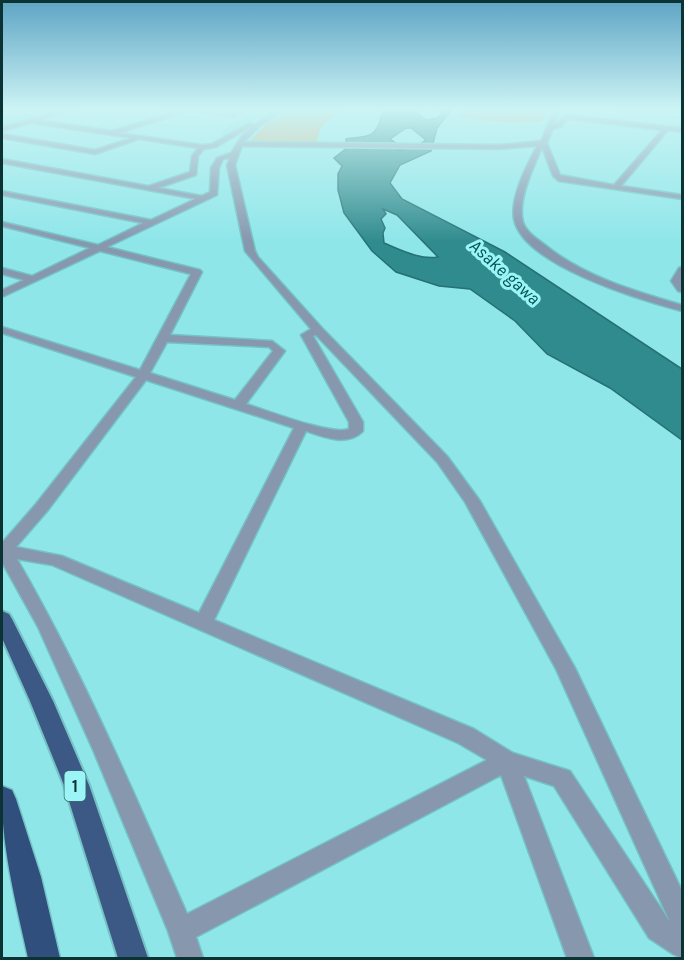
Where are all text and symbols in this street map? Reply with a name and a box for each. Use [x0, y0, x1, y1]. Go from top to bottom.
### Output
water label: Asake gawa [465, 235, 545, 309]
road number: 1 [64, 771, 86, 801]

